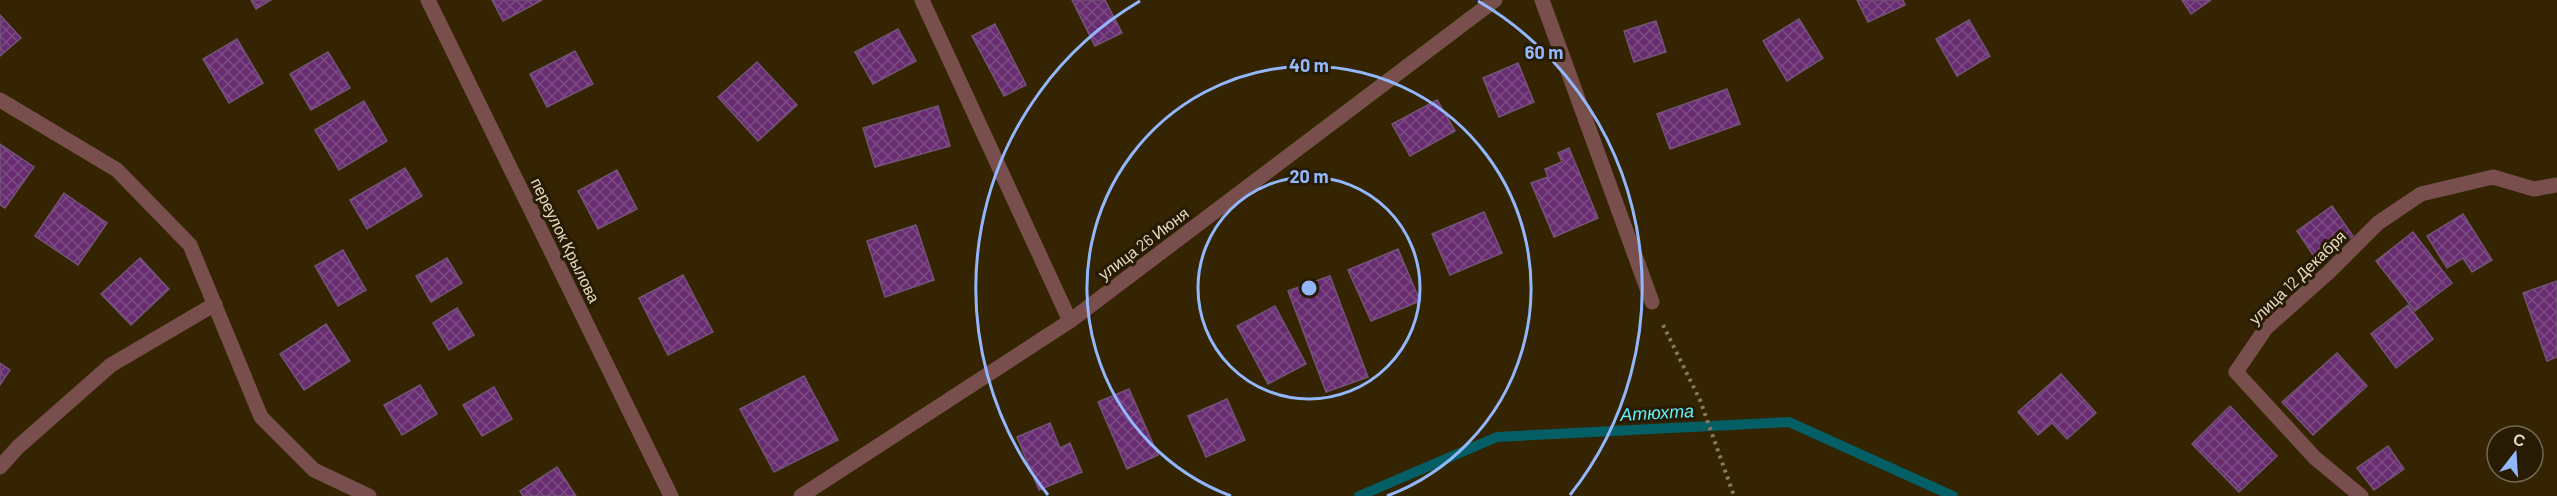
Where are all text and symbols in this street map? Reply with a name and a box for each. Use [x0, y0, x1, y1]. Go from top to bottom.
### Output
text: 60 m [1525, 41, 1563, 63]
text: 40 m [1289, 54, 1329, 76]
text: 20 m [1290, 165, 1328, 187]
street label: переулок Крылова [527, 174, 605, 306]
street label: улица 26 Июня [1094, 203, 1192, 283]
street label: улица 12 Декабря [2245, 226, 2349, 328]
centre of rings [1299, 278, 1319, 298]
water label: Атюхта [1619, 399, 1694, 425]
north arrow [2485, 424, 2545, 484]
text: С [2511, 428, 2528, 450]

